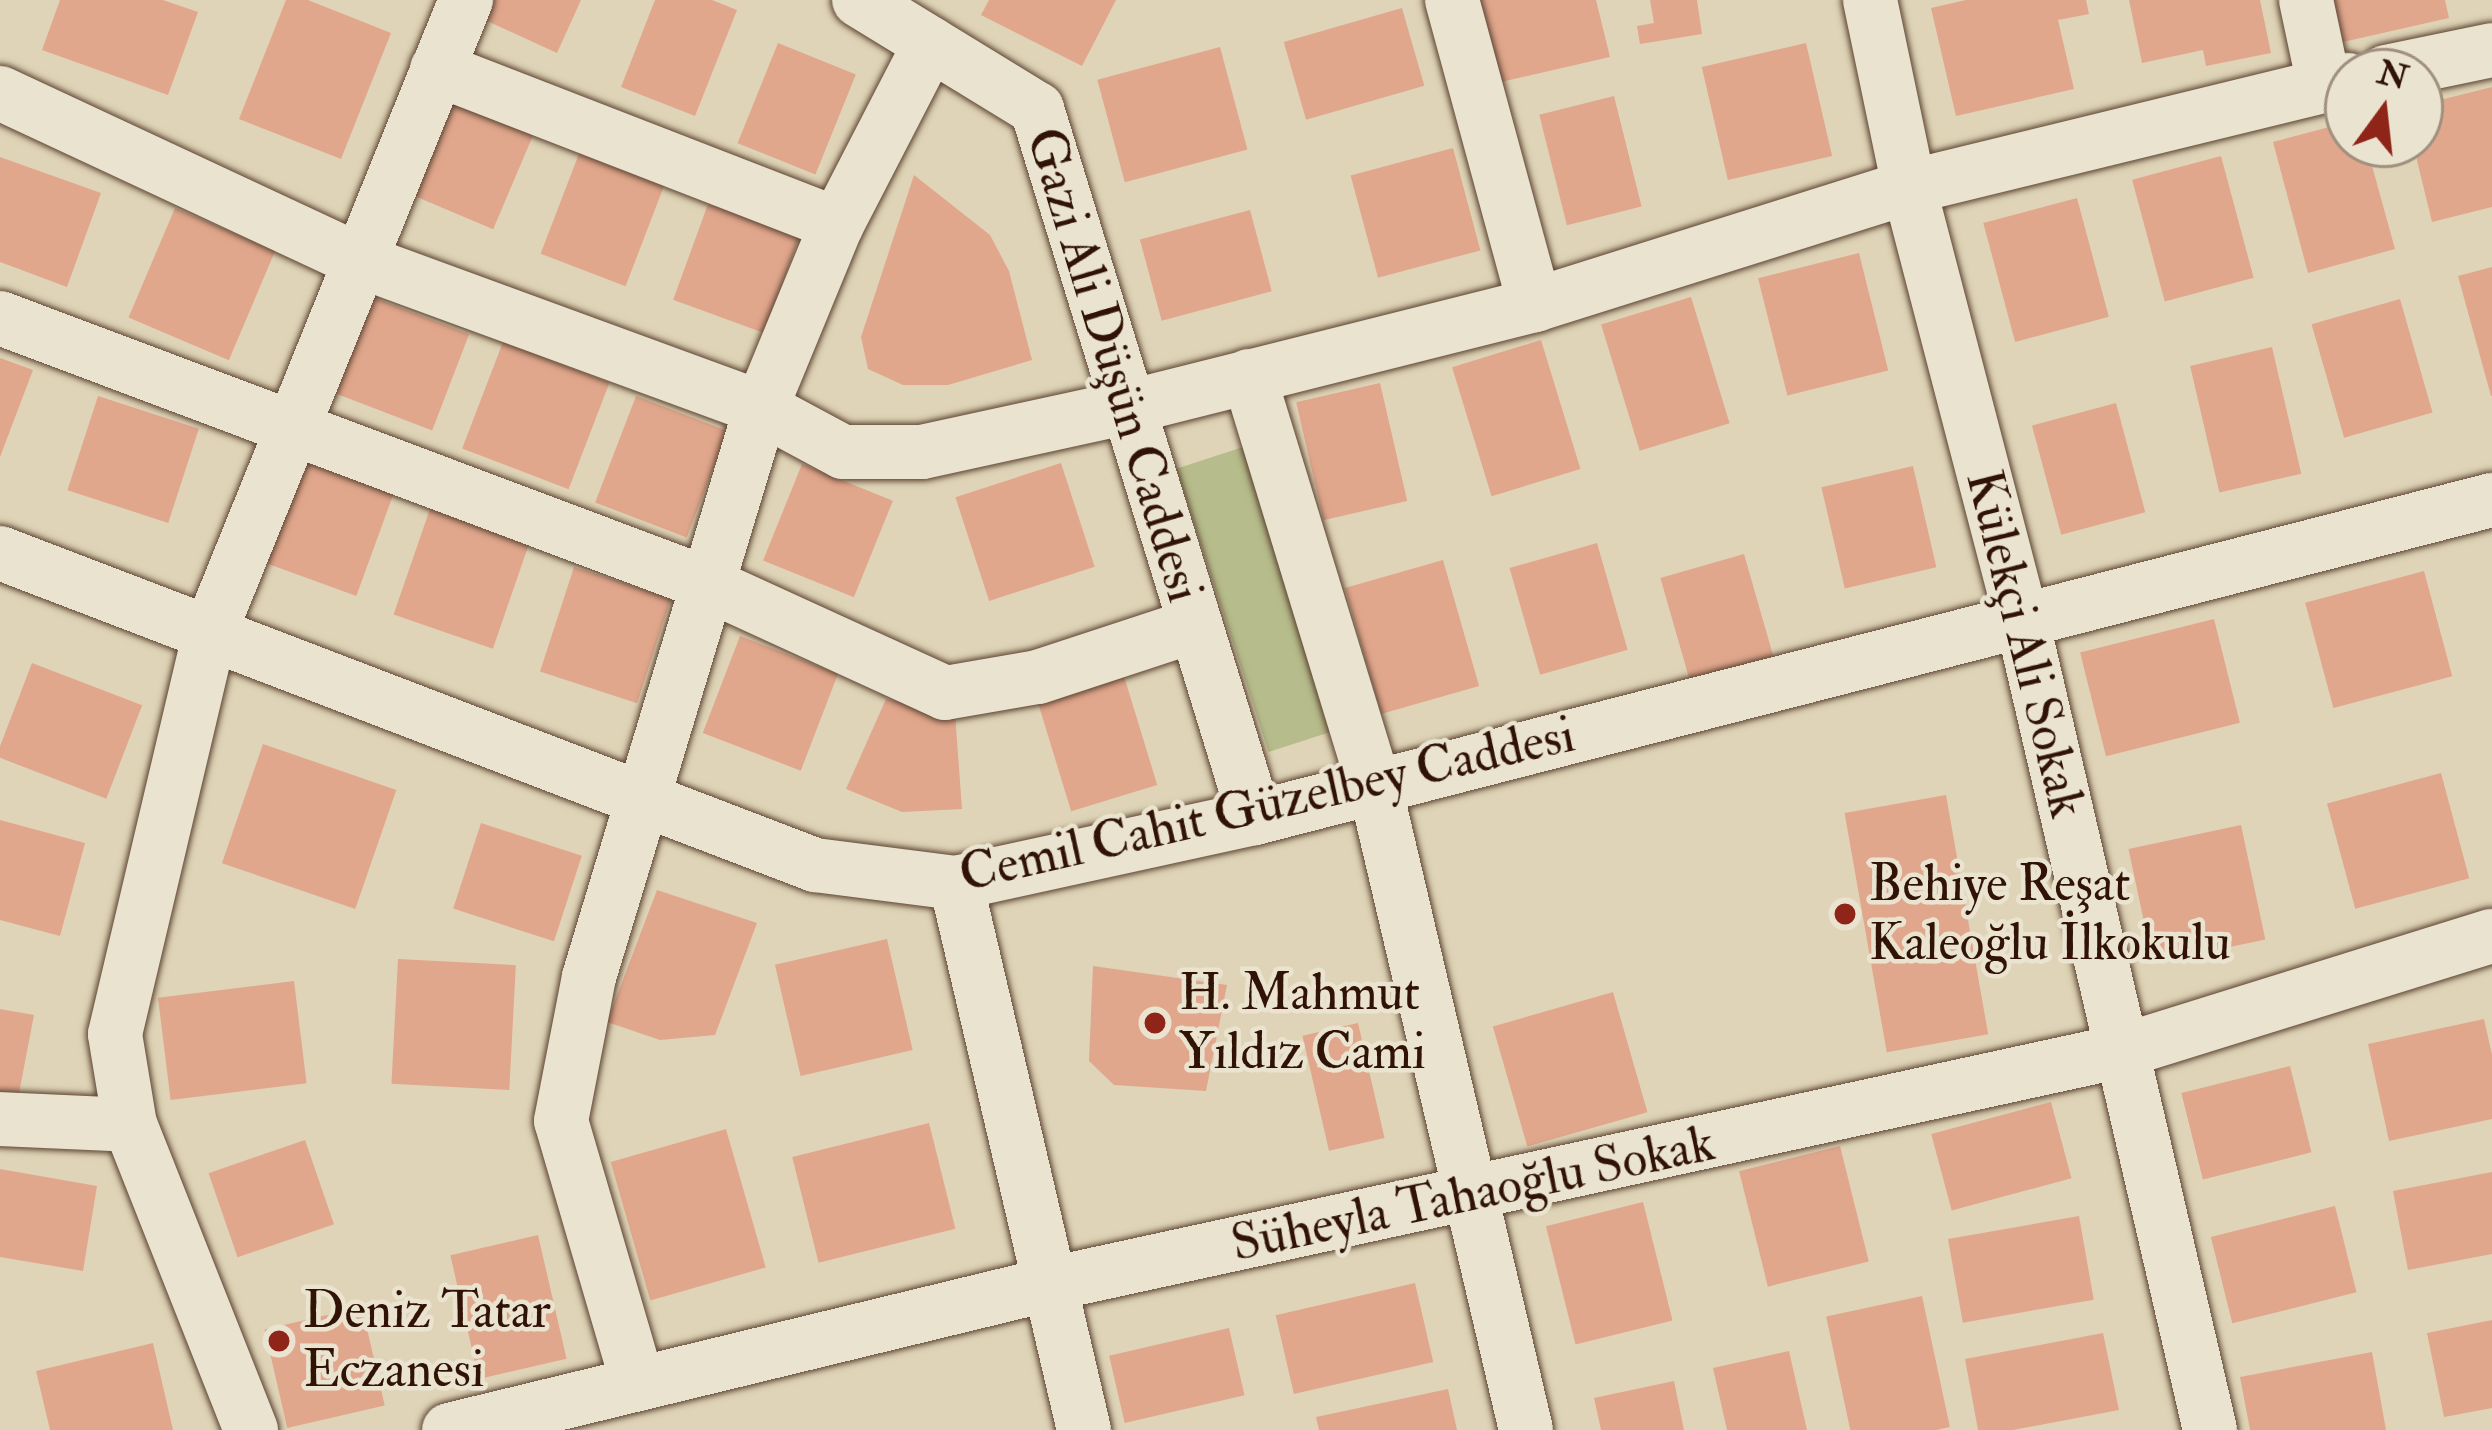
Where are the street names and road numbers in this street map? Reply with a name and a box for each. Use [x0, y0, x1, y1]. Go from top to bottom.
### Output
street label: Gazi Ali Düşün Caddesi [1013, 121, 1215, 609]
street label: Külekçi Ali Sokak [1952, 464, 2098, 824]
street label: Cemil Cahit Güzelbey Caddesi [954, 704, 1580, 906]
street label: Süheyla Tahaoğlu Sokak [1226, 1113, 1720, 1275]

